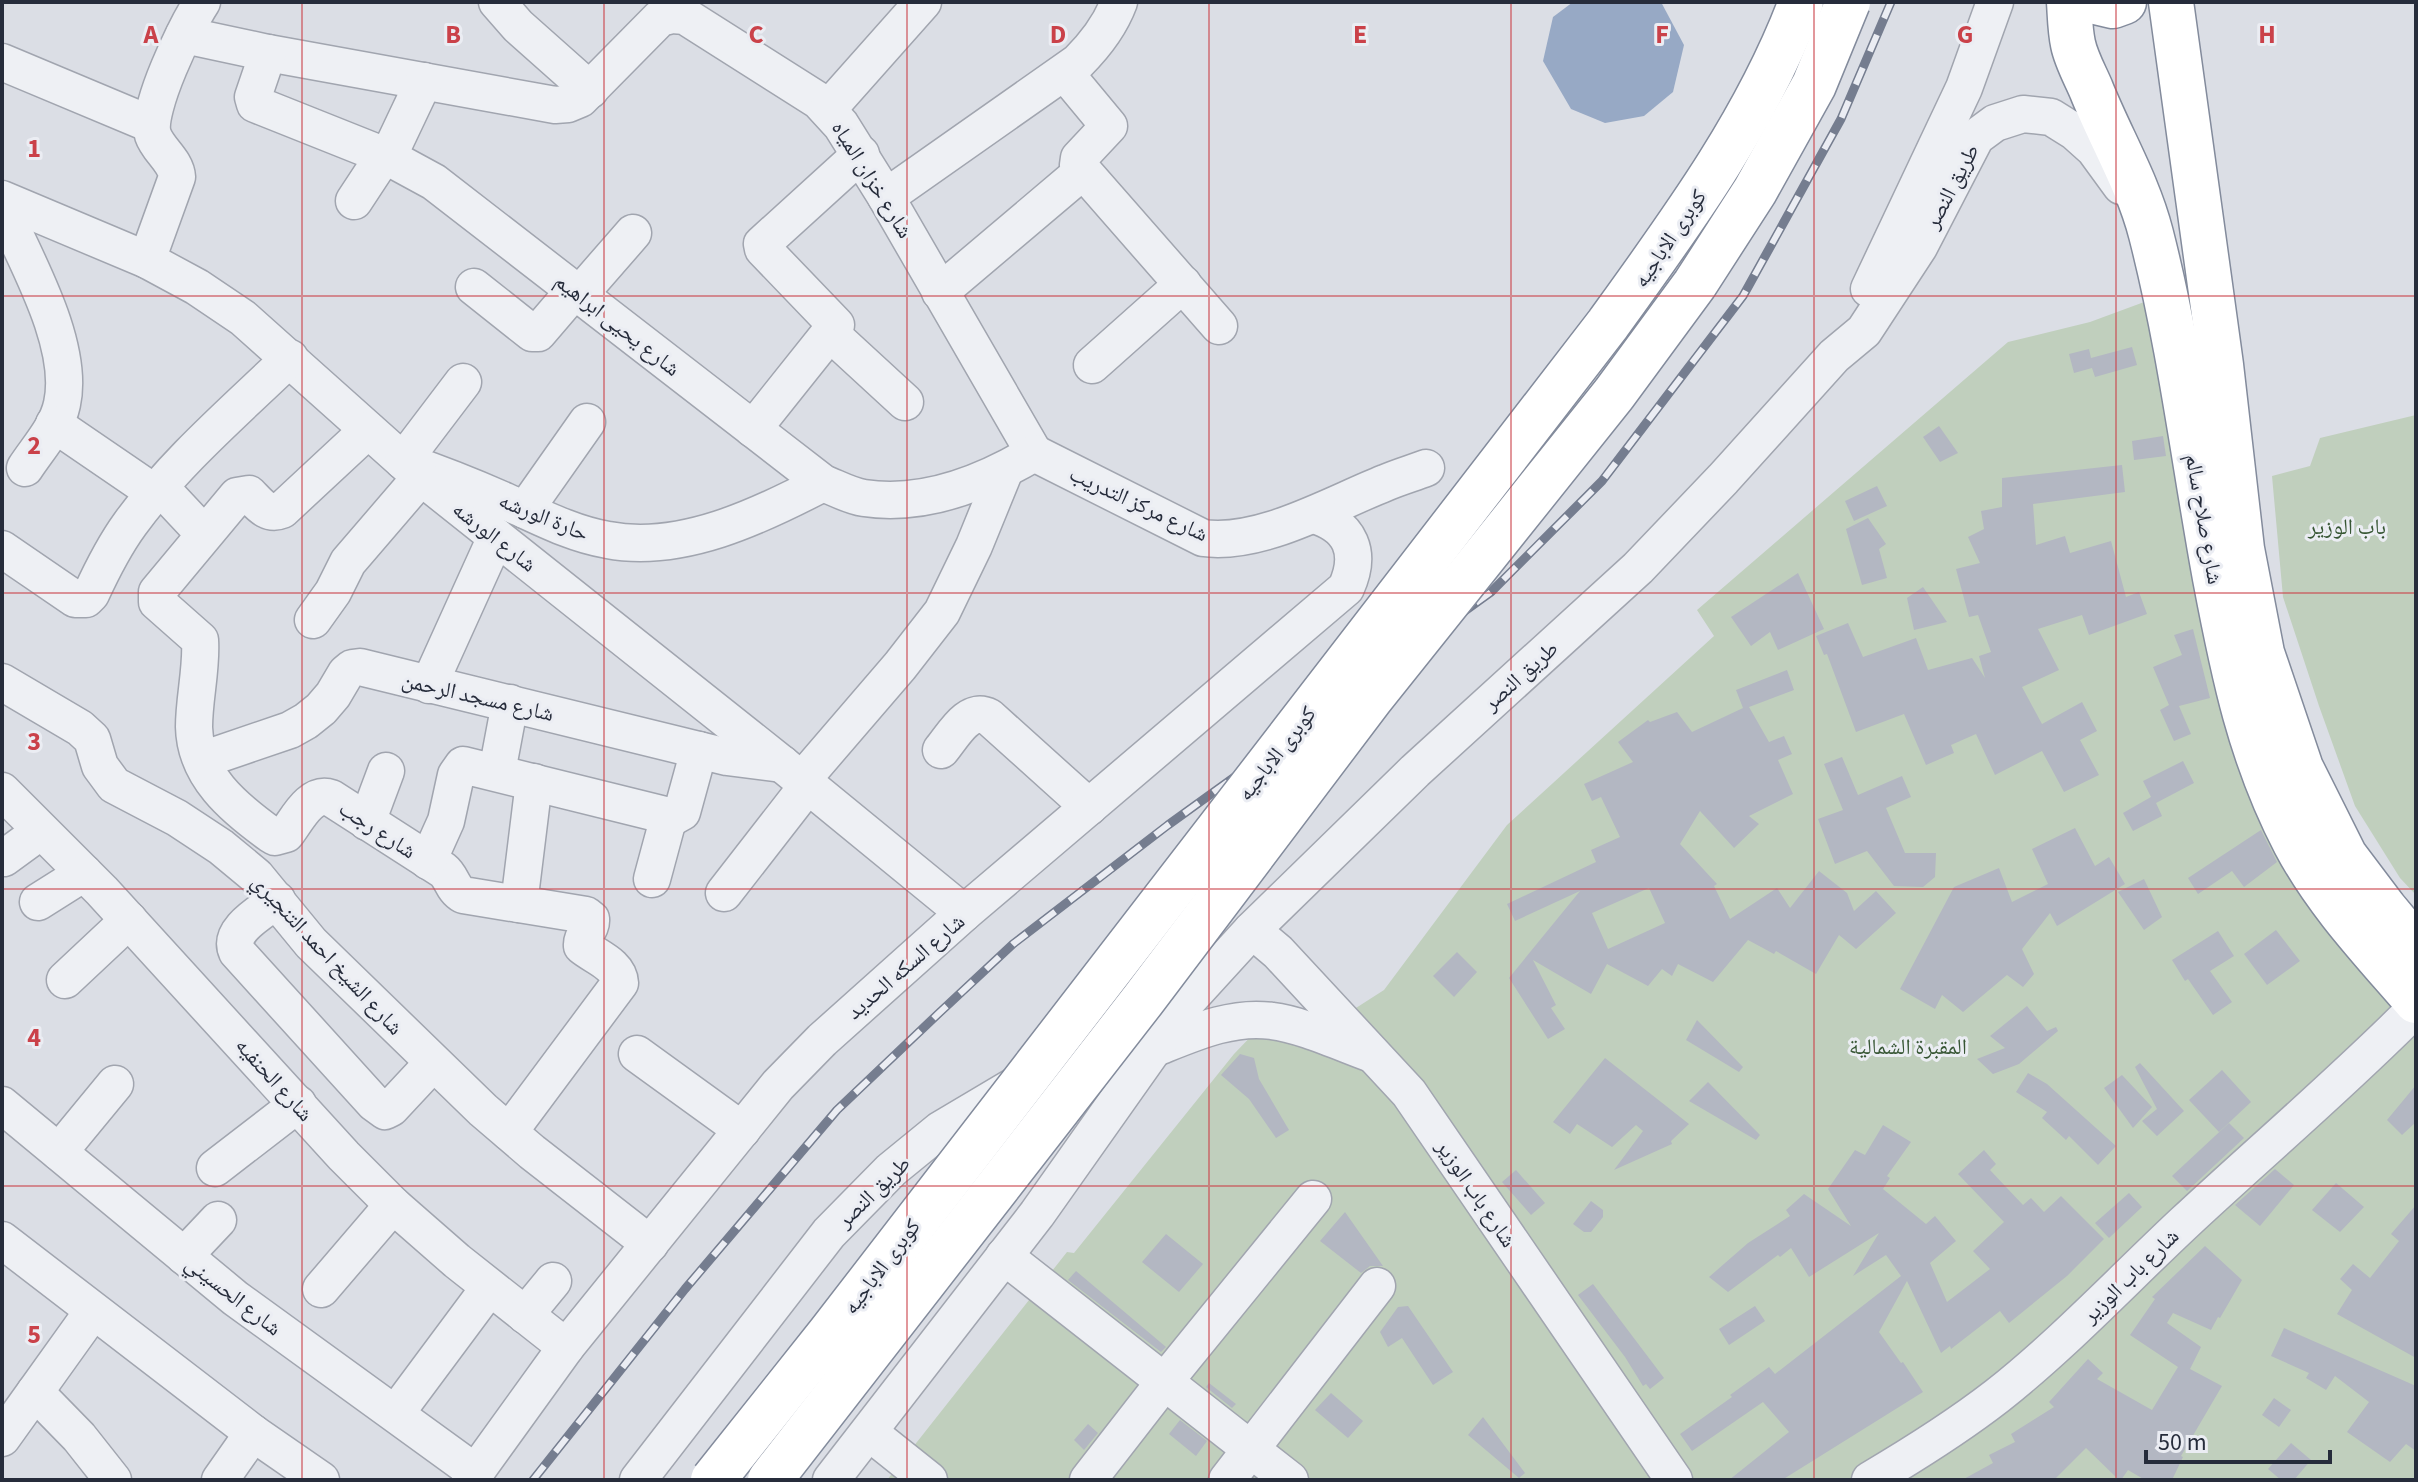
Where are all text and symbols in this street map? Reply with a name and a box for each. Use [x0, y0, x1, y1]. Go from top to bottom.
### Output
text: A [143, 16, 160, 53]
text: B [445, 16, 461, 53]
text: C [748, 16, 764, 53]
text: D [1050, 16, 1066, 53]
text: E [1353, 16, 1367, 53]
text: F [1655, 16, 1669, 53]
text: G [1957, 16, 1973, 53]
text: H [2258, 16, 2276, 53]
street label: شارع خزان المياه [823, 115, 921, 244]
text: 1 [27, 130, 41, 167]
street label: طريق النصر [1916, 138, 1988, 235]
street label: كوبرى الاباجيه [1625, 183, 1715, 294]
street label: شارع يحيى ابراهيم [548, 265, 687, 384]
text: 2 [27, 427, 41, 464]
street label: شارع صلاح سالم [2177, 452, 2231, 587]
street label: شارع مركز التدريب [1064, 458, 1213, 550]
street label: حارة الورشه [494, 484, 593, 549]
street label: شارع الورشه [445, 494, 543, 580]
park label: باب الوزير [2307, 511, 2386, 543]
street label: طريق النصر [1475, 633, 1565, 719]
street label: شارع مسجد الرحمن [399, 664, 557, 730]
street label: كوبرى الاباجيه [1230, 699, 1324, 808]
text: 3 [27, 723, 41, 760]
street label: شارع رجب [332, 793, 423, 867]
street label: شارع الشيخ احمد التنجيري [243, 867, 411, 1043]
street label: شارع السكه الحديد [839, 906, 972, 1027]
text: 4 [27, 1019, 41, 1056]
street label: شارع الحنفيه [228, 1030, 321, 1129]
park label: المقبرة الشمالية [1849, 1031, 1967, 1063]
street label: شارع باب الوزير [1428, 1132, 1524, 1254]
street label: طريق النصر [829, 1148, 918, 1236]
street label: كوبرى الاباجيه [835, 1212, 928, 1321]
street label: شارع باب الوزير [2074, 1221, 2187, 1331]
street label: شارع الحسيني [178, 1248, 288, 1344]
text: 5 [27, 1316, 41, 1353]
scale bar [2146, 1414, 2330, 1464]
text: 50 m [2158, 1425, 2207, 1460]

